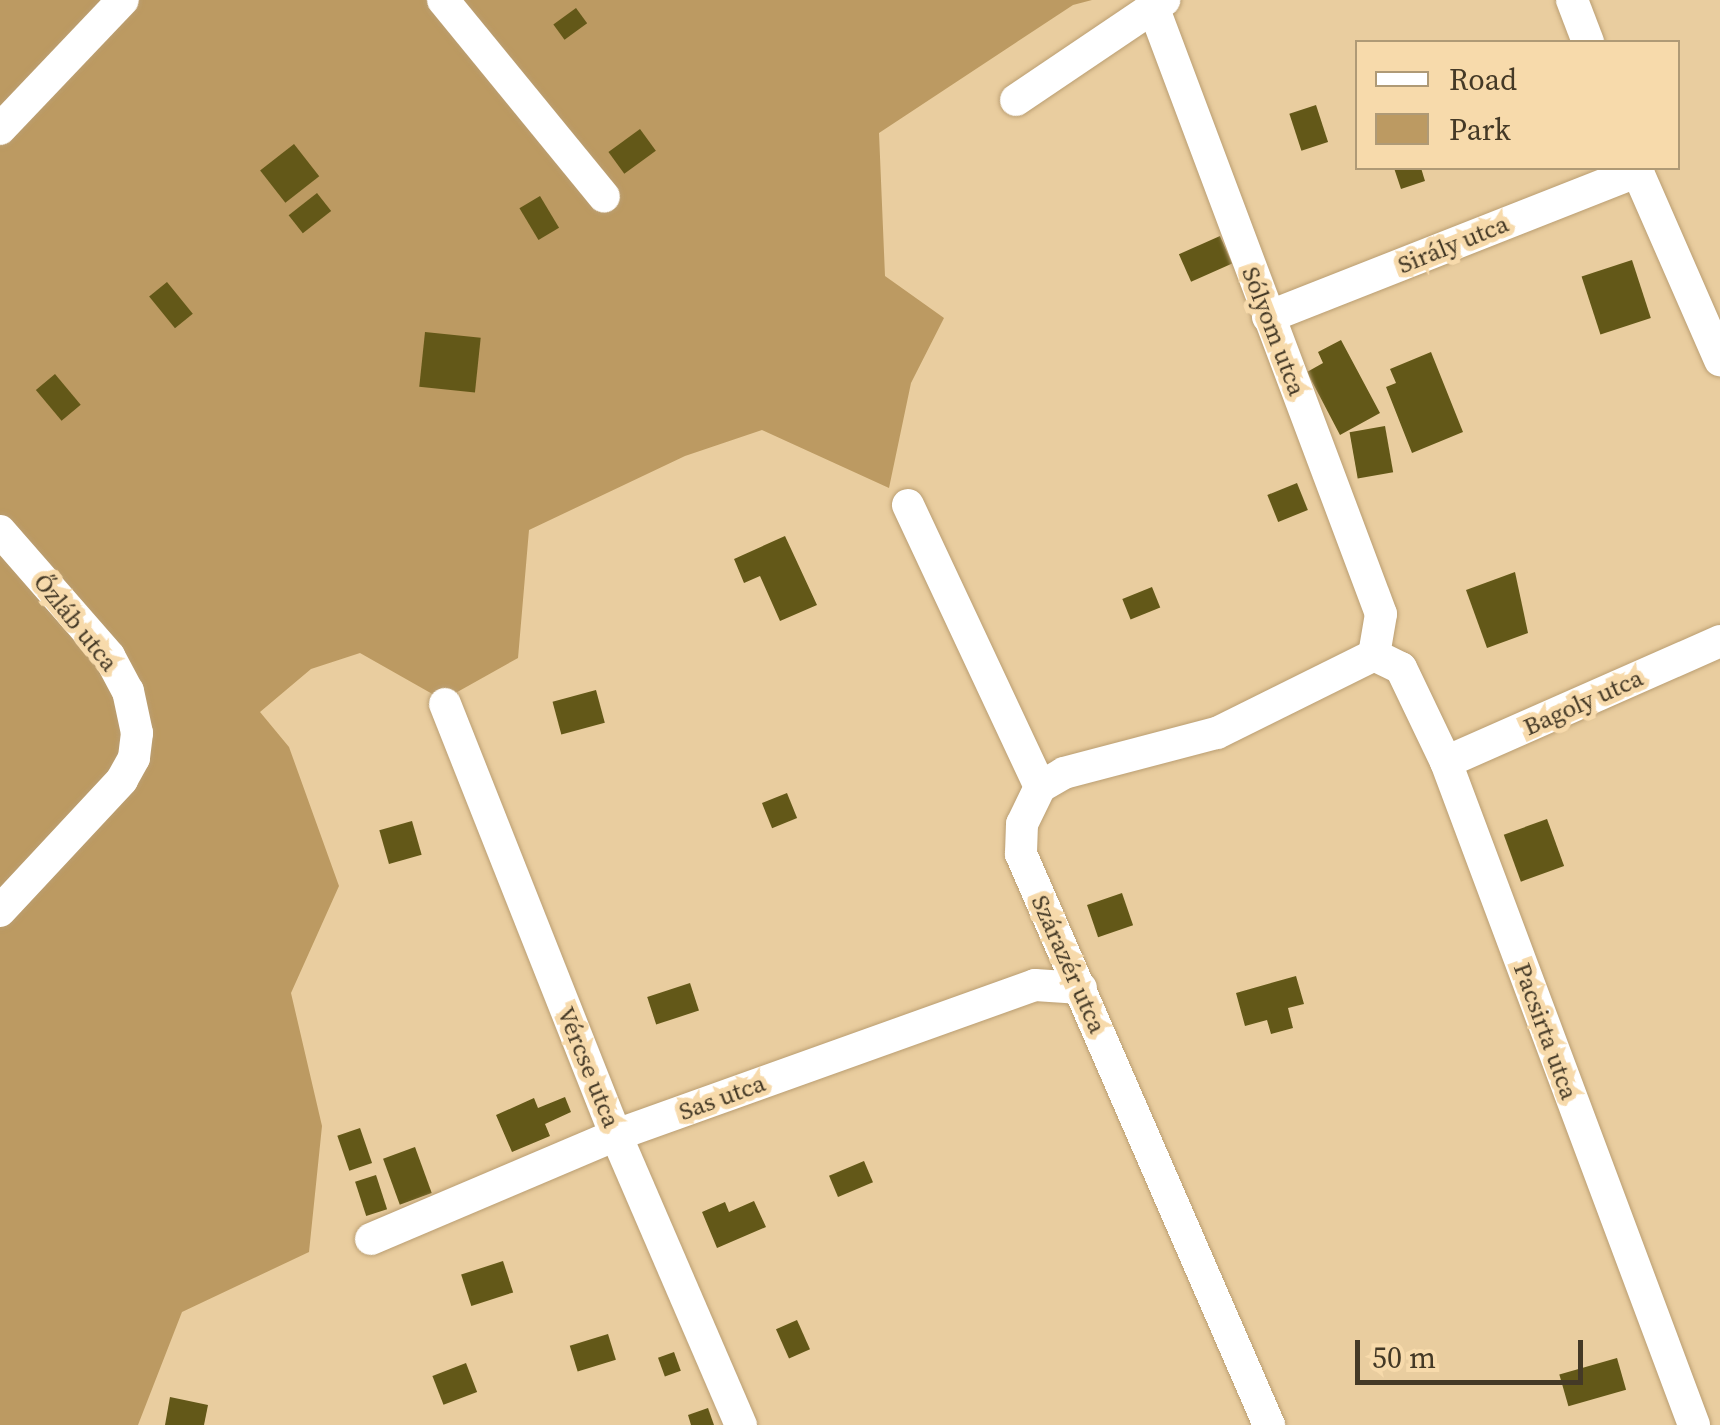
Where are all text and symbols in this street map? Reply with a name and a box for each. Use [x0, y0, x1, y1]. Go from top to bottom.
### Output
legend [1355, 40, 1680, 170]
text: Road [1449, 59, 1517, 100]
text: Park [1449, 109, 1511, 150]
street label: Sirály utca [1393, 208, 1513, 280]
street label: Sólyom utca [1236, 262, 1312, 400]
street label: Őzláb utca [28, 567, 124, 677]
street label: Bagoly utca [1519, 662, 1647, 742]
street label: Szárazér utca [1025, 890, 1113, 1038]
street label: Pacsirta utca [1507, 959, 1585, 1103]
street label: Vércse utca [551, 1002, 627, 1132]
street label: Sas utca [675, 1068, 769, 1126]
scale bar [1360, 1320, 1588, 1382]
text: 50 m [1372, 1337, 1436, 1378]

